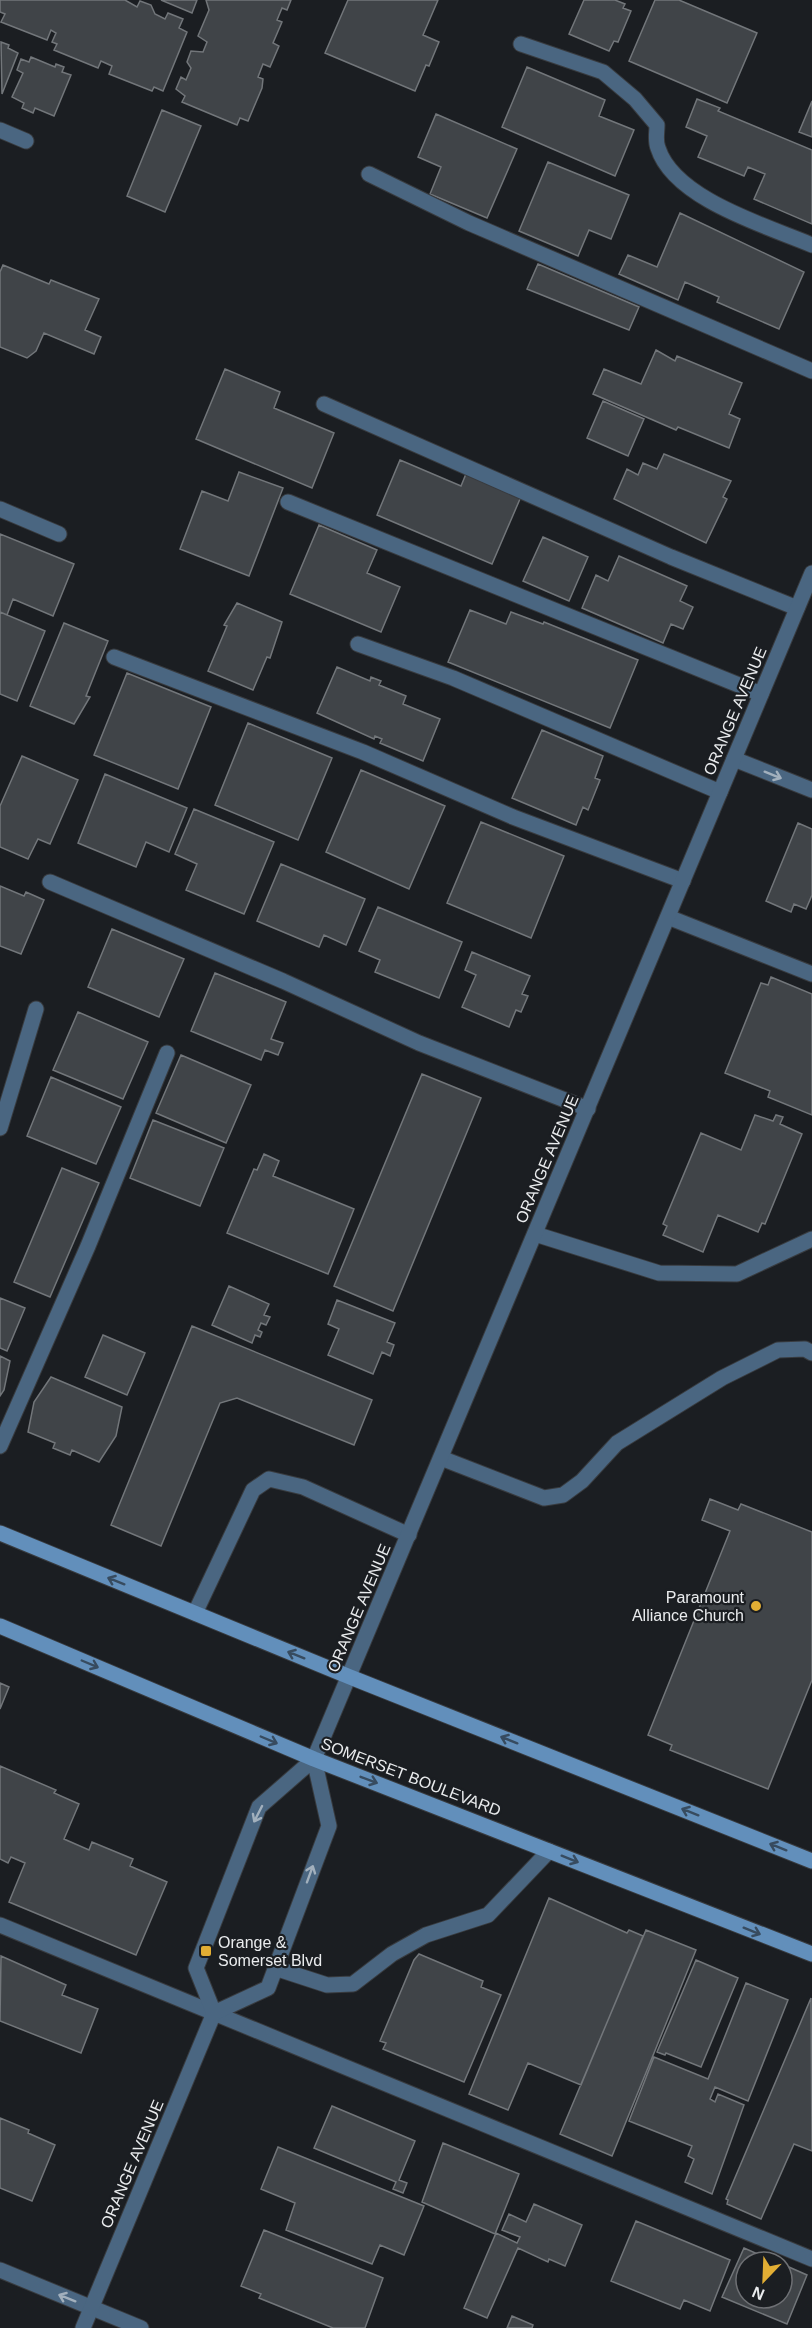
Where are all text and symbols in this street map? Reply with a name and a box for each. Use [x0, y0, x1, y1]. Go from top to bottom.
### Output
street label: ORANGE AVENUE [700, 644, 770, 778]
one-way arrow [763, 770, 782, 781]
street label: ORANGE AVENUE [512, 1092, 582, 1226]
street label: ORANGE AVENUE [324, 1541, 394, 1675]
one-way arrow [107, 1575, 125, 1586]
place label: Paramount Alliance Church [632, 1589, 745, 1624]
marker: Paramount Alliance Church [749, 1599, 763, 1613]
one-way arrow [287, 1649, 305, 1660]
one-way arrow [80, 1659, 98, 1670]
one-way arrow [500, 1734, 519, 1745]
one-way arrow [260, 1735, 278, 1746]
street label: SOMERSET BOULEVARD [319, 1735, 503, 1819]
one-way arrow [359, 1776, 378, 1787]
one-way arrow [251, 1804, 263, 1822]
one-way arrow [681, 1806, 700, 1817]
one-way arrow [770, 1841, 788, 1852]
one-way arrow [560, 1854, 579, 1865]
one-way arrow [306, 1865, 317, 1884]
one-way arrow [742, 1926, 760, 1937]
place label: Orange & Somerset Blvd [218, 1934, 322, 1969]
marker: Orange & Somerset Blvd [199, 1944, 213, 1958]
street label: ORANGE AVENUE [97, 2097, 167, 2231]
north arrow [734, 2250, 794, 2310]
text: N [750, 2283, 767, 2303]
one-way arrow [58, 2292, 77, 2303]

